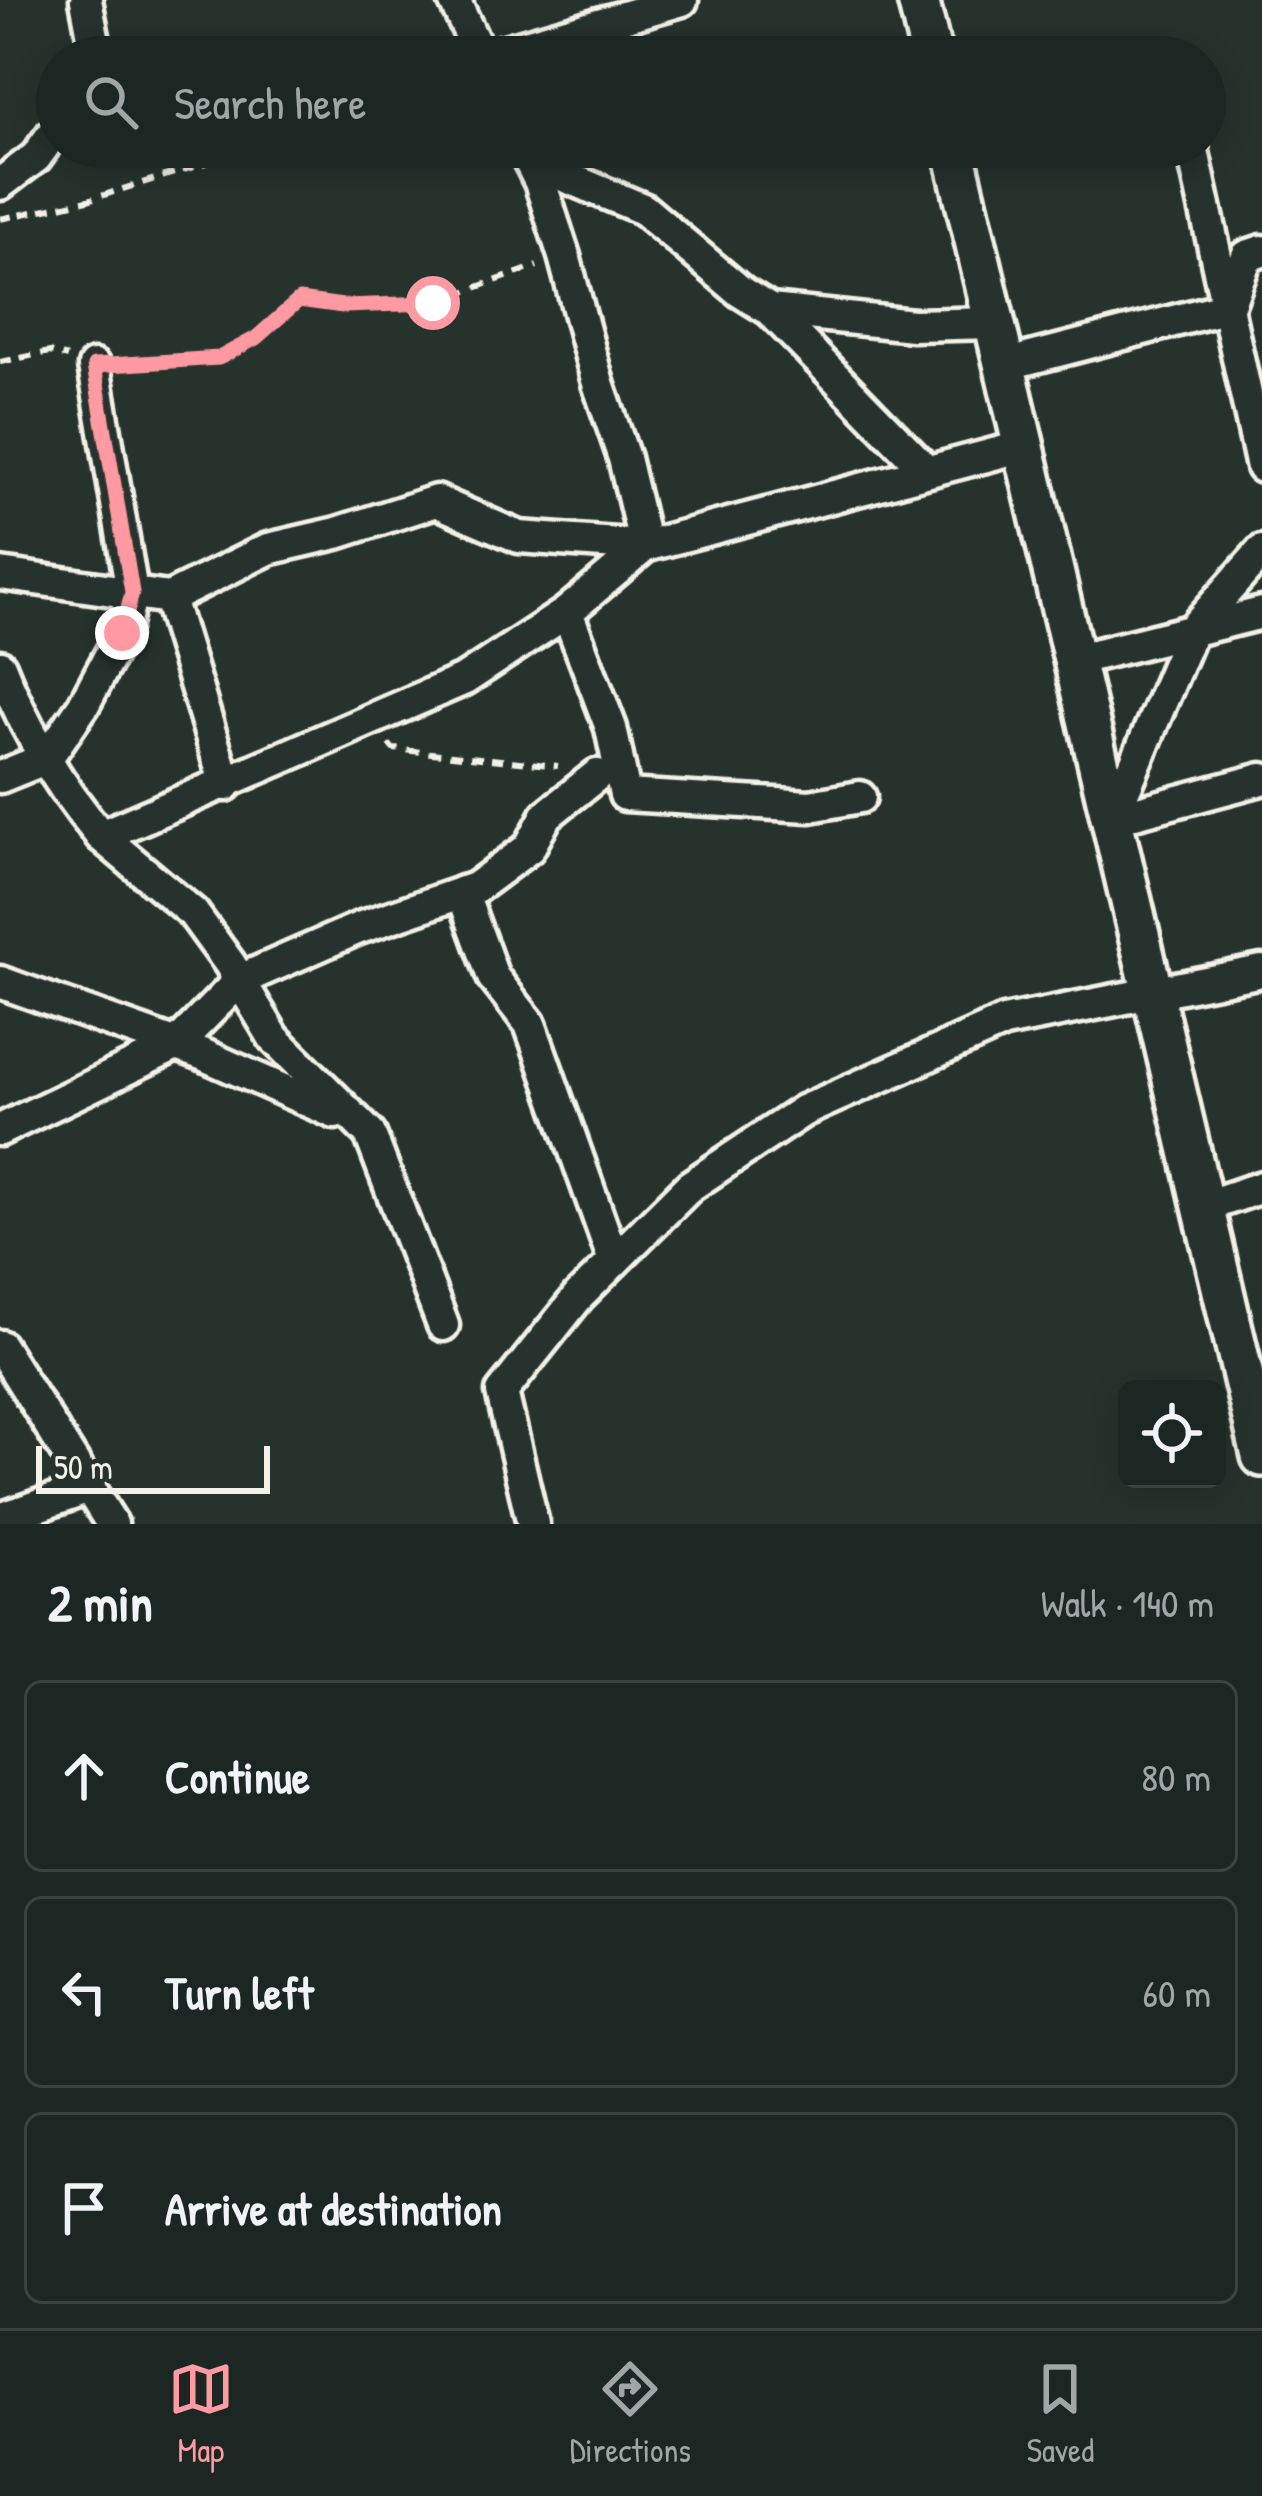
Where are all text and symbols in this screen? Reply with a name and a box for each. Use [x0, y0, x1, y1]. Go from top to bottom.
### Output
search box [36, 36, 1226, 168]
icon: search [78, 69, 144, 135]
text: Search here [174, 72, 366, 133]
route start [406, 276, 460, 330]
route end [95, 606, 149, 660]
map controls [1118, 1380, 1226, 1488]
button: locate [1118, 1380, 1226, 1488]
scale bar [36, 1440, 270, 1493]
text: 50 m [54, 1445, 113, 1489]
text: 2 min [48, 1568, 153, 1637]
text: Walk · 140 m [1041, 1576, 1214, 1629]
icon: ahead [51, 1743, 117, 1809]
text: Continue [165, 1746, 310, 1807]
text: 80 m [1141, 1750, 1211, 1803]
icon: left [51, 1959, 117, 2025]
text: Turn left [165, 1962, 314, 2023]
text: 60 m [1142, 1966, 1211, 2019]
icon: arrive [51, 2175, 117, 2241]
text: Arrive at destination [165, 2178, 502, 2239]
tab: Map [168, 2356, 234, 2472]
tab: Directions [570, 2356, 691, 2472]
tab: Saved [1027, 2356, 1094, 2472]

